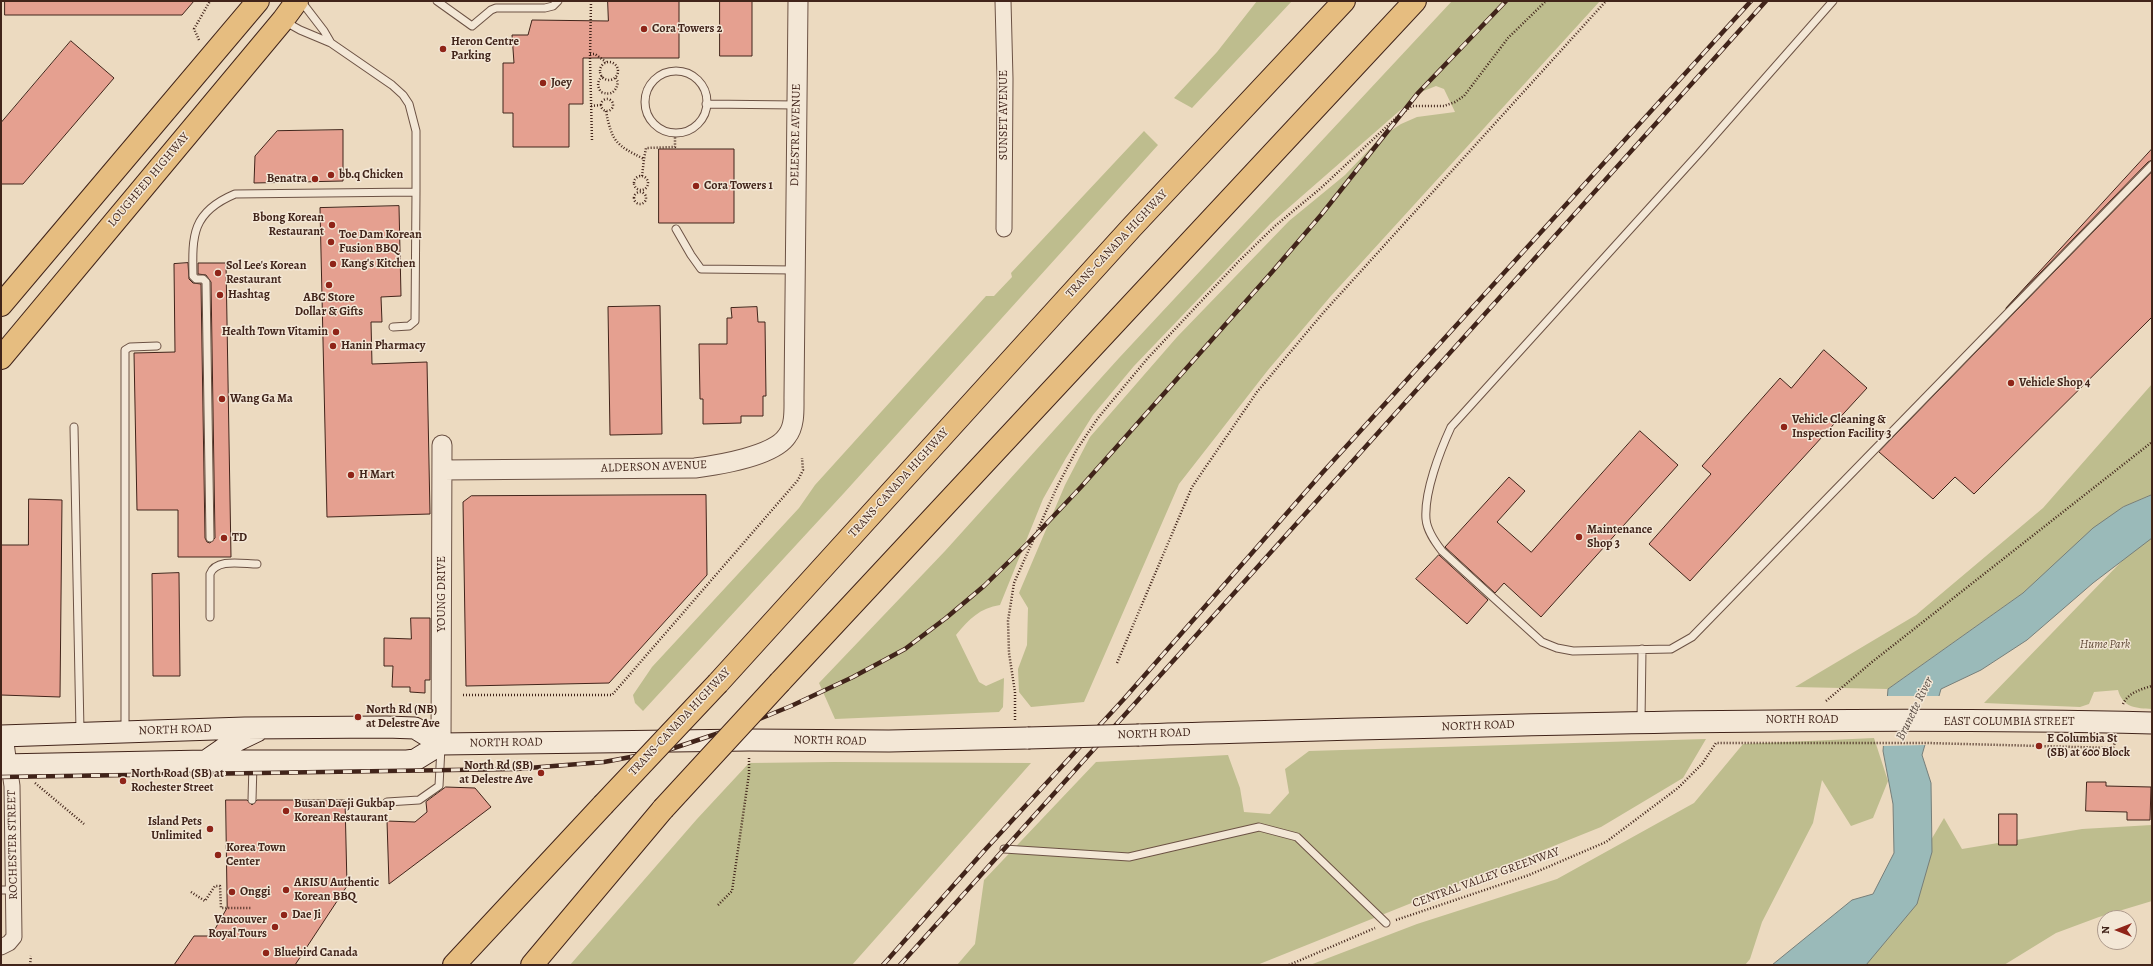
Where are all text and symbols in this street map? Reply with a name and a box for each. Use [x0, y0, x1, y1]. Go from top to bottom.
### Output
place label: Cora Towers 2 [652, 22, 722, 36]
marker: Cora Towers 2 [639, 24, 649, 34]
place label: Heron Centre Parking [451, 35, 519, 63]
marker: Heron Centre Parking [438, 44, 448, 54]
street label: SUNSET AVENUE [997, 70, 1011, 160]
place label: Joey [551, 76, 572, 90]
marker: Joey [538, 78, 548, 88]
street label: DELESTRE AVENUE [788, 83, 804, 187]
street label: LOUGHEED HIGHWAY [105, 130, 193, 230]
place label: bb.q Chicken [339, 168, 403, 182]
marker: bb.q Chicken [326, 170, 336, 180]
place label: Benatra [267, 172, 307, 186]
marker: Benatra [310, 174, 320, 184]
place label: Cora Towers 1 [704, 179, 773, 193]
marker: Cora Towers 1 [691, 181, 701, 191]
street label: TRANS-CANADA HIGHWAY [1063, 187, 1171, 301]
place label: Bbong Korean Restaurant [253, 211, 324, 239]
marker: Bbong Korean Restaurant [327, 220, 337, 230]
place label: Toe Dam Korean Fusion BBQ [339, 228, 422, 256]
marker: Toe Dam Korean Fusion BBQ [326, 237, 336, 247]
place label: Kang's Kitchen [341, 257, 415, 271]
place label: Sol Lee's Korean Restaurant [226, 259, 306, 287]
marker: Kang's Kitchen [328, 259, 338, 269]
marker: Sol Lee's Korean Restaurant [213, 268, 223, 278]
marker: ABC Store Dollar & Gifts [324, 280, 334, 290]
place label: Hashtag [228, 288, 270, 302]
marker: Hashtag [215, 290, 225, 300]
place label: ABC Store Dollar & Gifts [295, 291, 363, 319]
place label: Health Town Vitamin [222, 325, 328, 339]
marker: Health Town Vitamin [331, 327, 341, 337]
place label: Hanin Pharmacy [341, 339, 425, 353]
marker: Hanin Pharmacy [328, 341, 338, 351]
place label: Vehicle Shop 4 [2019, 376, 2090, 390]
marker: Vehicle Shop 4 [2006, 378, 2016, 388]
place label: Wang Ga Ma [230, 392, 293, 406]
marker: Wang Ga Ma [217, 394, 227, 404]
place label: Vehicle Cleaning & Inspection Facility 3 [1792, 413, 1891, 441]
marker: Vehicle Cleaning & Inspection Facility 3 [1779, 422, 1789, 432]
street label: TRANS-CANADA HIGHWAY [846, 425, 952, 541]
street label: ALDERSON AVENUE [601, 458, 707, 476]
place label: H Mart [359, 468, 395, 482]
marker: H Mart [346, 470, 356, 480]
place label: Maintenance Shop 3 [1587, 523, 1652, 551]
place label: TD [232, 531, 247, 545]
marker: Maintenance Shop 3 [1574, 532, 1584, 542]
marker: TD [219, 533, 229, 543]
street label: YOUNG DRIVE [435, 556, 449, 632]
park label: Hume Park [2080, 638, 2130, 652]
street label: TRANS-CANADA HIGHWAY [626, 665, 734, 779]
water label: Brunette River [1893, 675, 1937, 743]
place label: North Rd (NB) at Delestre Ave [366, 703, 440, 731]
marker: North Rd (NB) at Delestre Ave [353, 712, 363, 722]
street label: NORTH ROAD [1765, 713, 1839, 727]
street label: EAST COLUMBIA STREET [1943, 715, 2075, 729]
street label: NORTH ROAD [1441, 718, 1515, 734]
street label: NORTH ROAD [138, 722, 212, 738]
street label: NORTH ROAD [1117, 726, 1191, 742]
place label: E Columbia St (SB) at 600 Block [2047, 732, 2130, 760]
street label: NORTH ROAD [793, 733, 867, 749]
street label: NORTH ROAD [469, 735, 543, 751]
marker: E Columbia St (SB) at 600 Block [2034, 741, 2044, 751]
place label: North Rd (SB) at Delestre Ave [459, 759, 533, 787]
place label: North Road (SB) at Rochester Street [131, 767, 224, 795]
marker: North Rd (SB) at Delestre Ave [536, 768, 546, 778]
marker: North Road (SB) at Rochester Street [118, 776, 128, 786]
street label: ROCHESTER STREET [5, 790, 21, 900]
place label: Busan Daeji Gukbap Korean Restaurant [294, 797, 395, 825]
marker: Busan Daeji Gukbap Korean Restaurant [281, 806, 291, 816]
place label: Island Pets Unlimited [148, 815, 202, 843]
marker: Island Pets Unlimited [205, 824, 215, 834]
place label: Korea Town Center [226, 841, 286, 869]
street label: CENTRAL VALLEY GREENWAY [1411, 845, 1561, 911]
marker: Korea Town Center [213, 850, 223, 860]
place label: ARISU Authentic Korean BBQ [294, 876, 379, 904]
place label: Onggi [240, 885, 271, 899]
marker: ARISU Authentic Korean BBQ [281, 885, 291, 895]
marker: Onggi [227, 887, 237, 897]
place label: Dae Ji [292, 908, 321, 922]
marker: Dae Ji [279, 910, 289, 920]
north arrow [2097, 910, 2137, 950]
place label: Vancouver Royal Tours [208, 913, 267, 941]
marker: Vancouver Royal Tours [270, 922, 280, 932]
text: N [2098, 926, 2113, 934]
place label: Bluebird Canada [274, 946, 358, 960]
marker: Bluebird Canada [261, 948, 271, 958]

